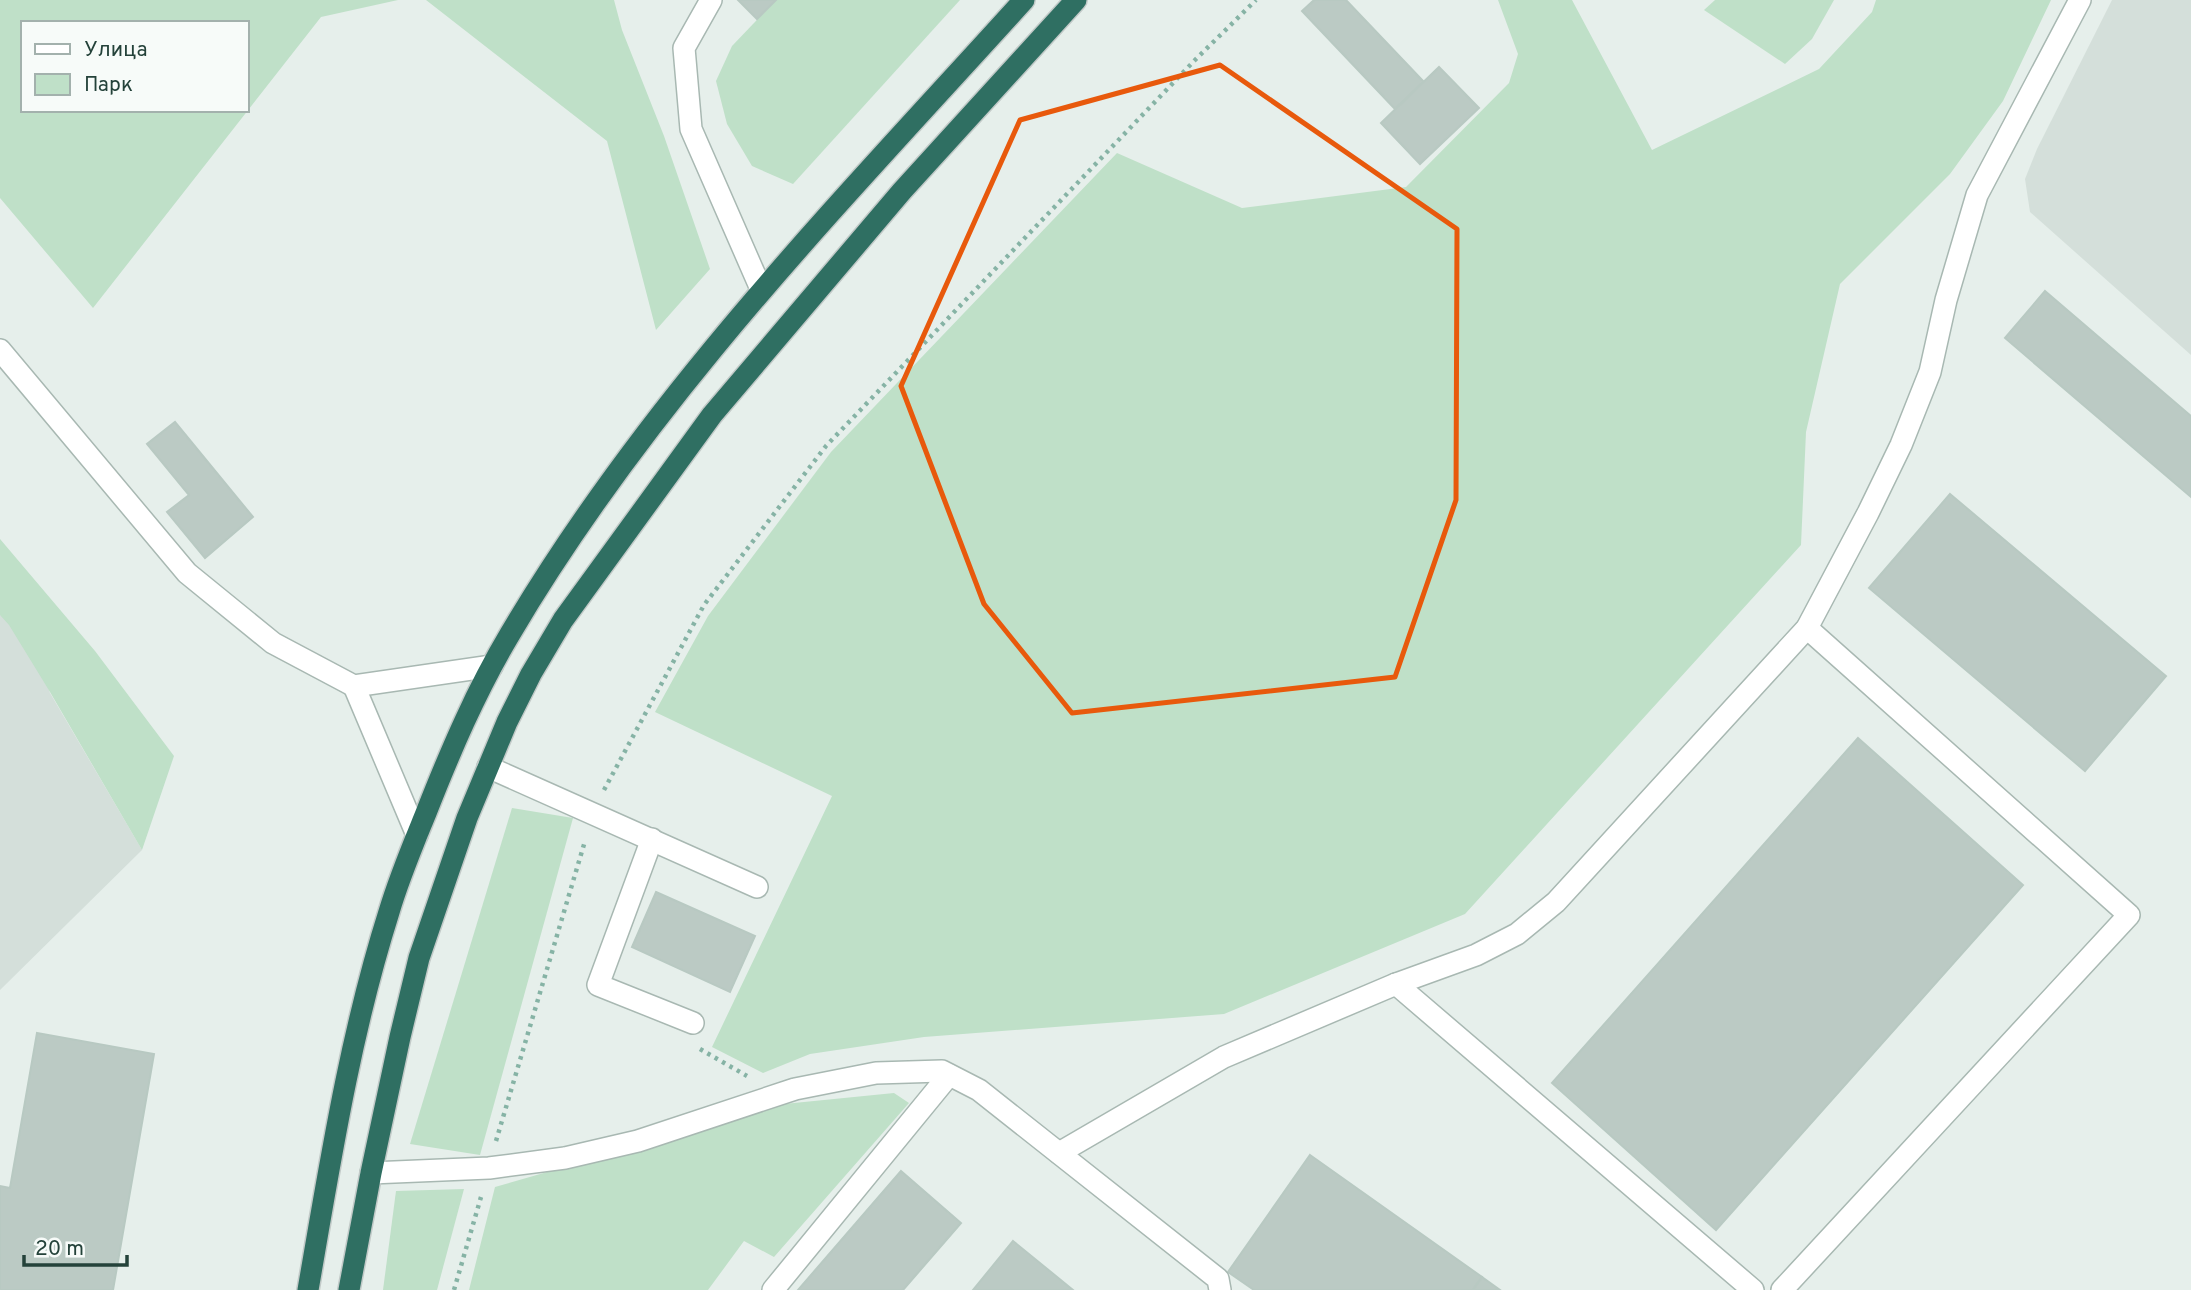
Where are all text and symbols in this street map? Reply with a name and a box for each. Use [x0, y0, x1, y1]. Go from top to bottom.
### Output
legend [21, 21, 248, 112]
text: Улица [84, 37, 148, 64]
text: Парк [84, 72, 133, 99]
scale bar [24, 1224, 128, 1268]
text: 20 m [35, 1236, 84, 1263]

